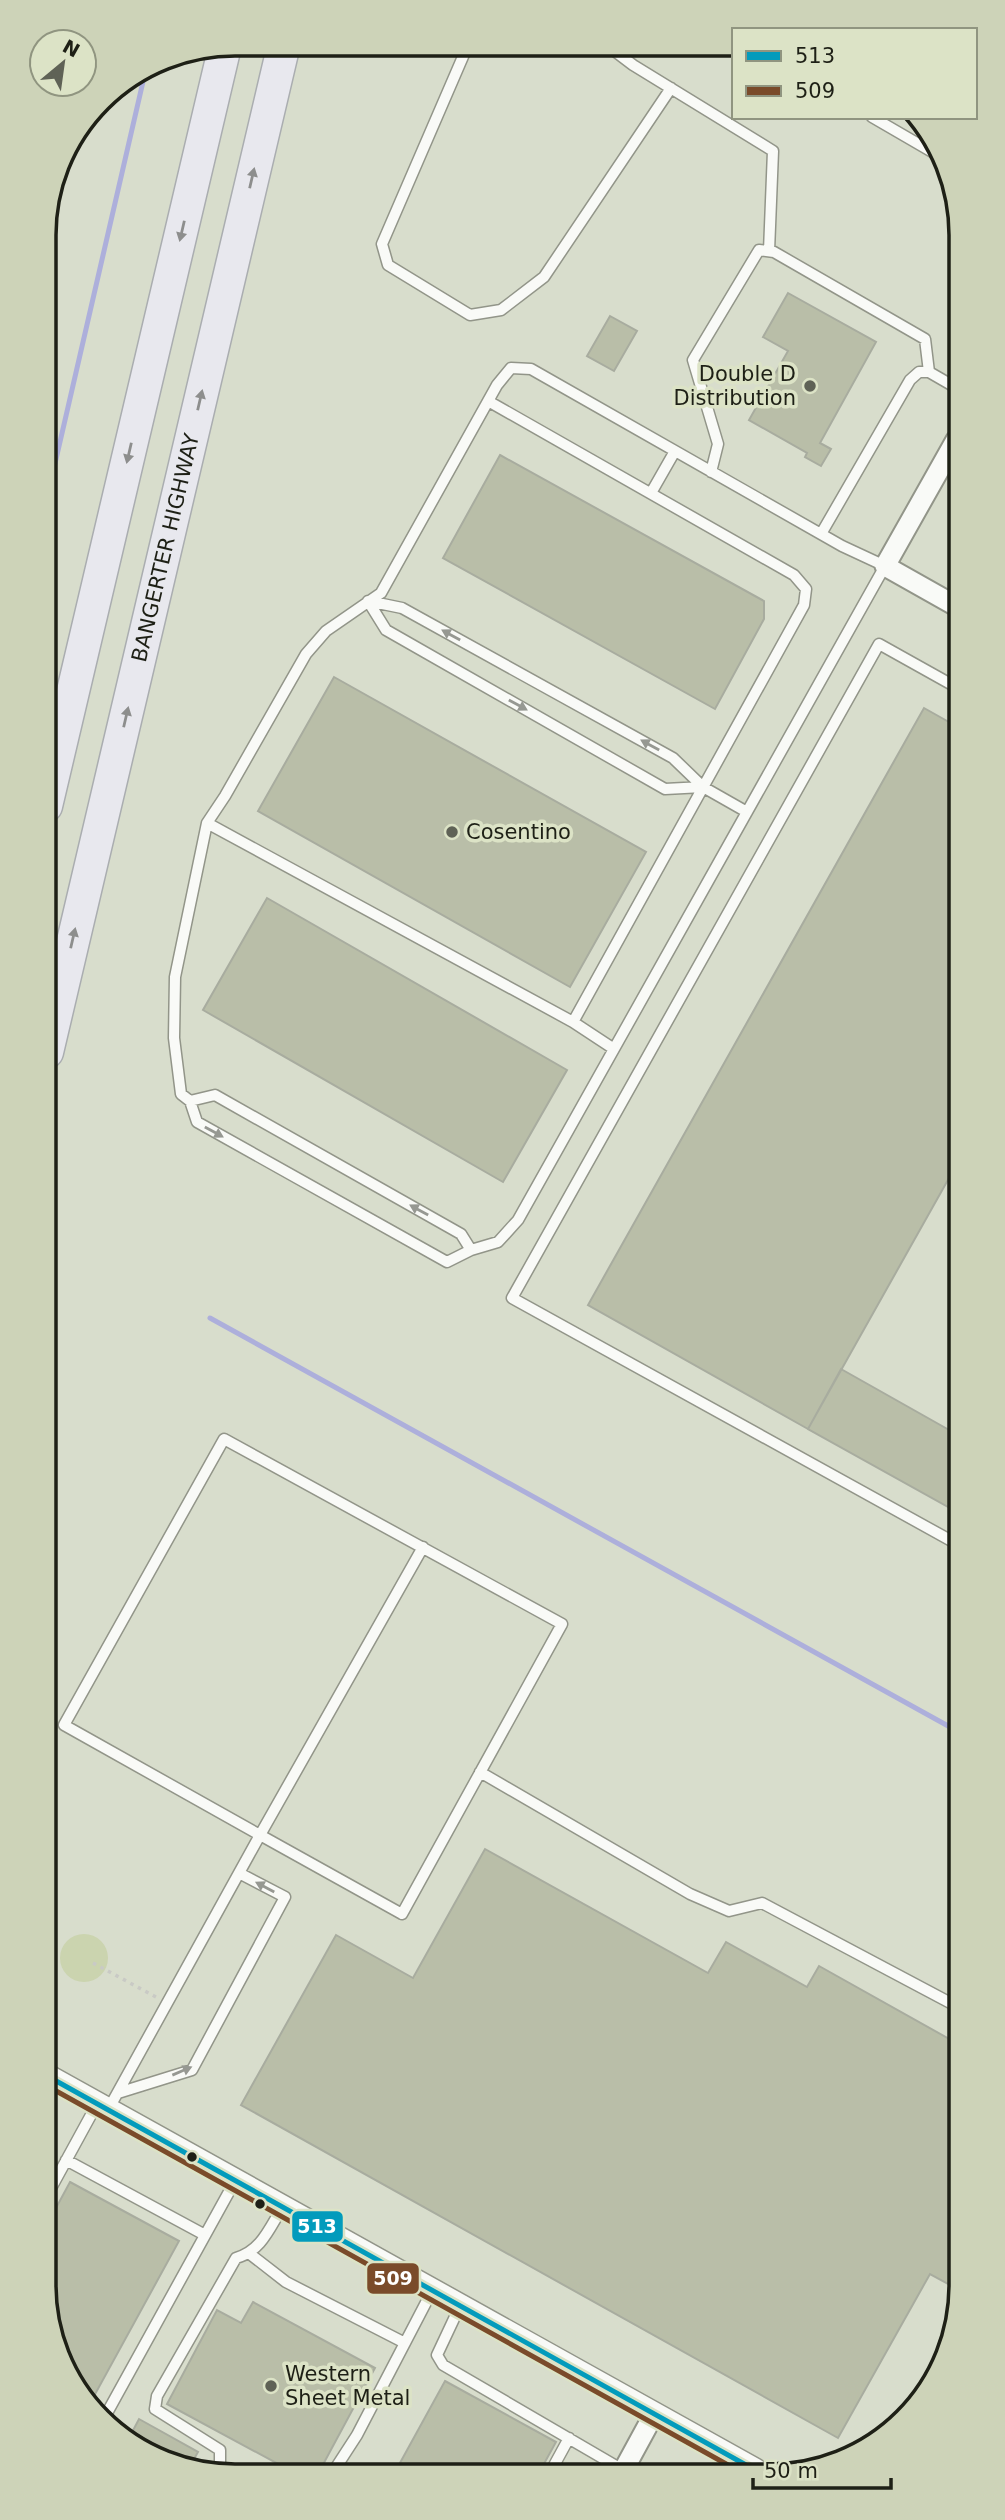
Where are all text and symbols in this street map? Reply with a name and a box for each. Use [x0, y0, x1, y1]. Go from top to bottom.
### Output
north arrow [28, 28, 98, 98]
legend [732, 28, 977, 119]
text: N [59, 35, 84, 62]
text: 513 [795, 44, 835, 68]
text: 509 [795, 79, 835, 103]
one-way arrow [247, 167, 258, 189]
one-way arrow [176, 220, 187, 242]
place label: Double D Distribution [673, 362, 796, 410]
marker: Double D Distribution [802, 378, 818, 394]
one-way arrow [195, 389, 206, 411]
street label: BANGERTER HIGHWAY [127, 431, 204, 664]
one-way arrow [124, 442, 135, 464]
one-way arrow [441, 629, 461, 641]
one-way arrow [508, 699, 528, 711]
one-way arrow [120, 705, 131, 727]
one-way arrow [640, 739, 660, 751]
place label: Cosentino [466, 820, 571, 844]
marker: Cosentino [444, 824, 460, 840]
one-way arrow [68, 927, 79, 949]
one-way arrow [204, 1126, 223, 1138]
one-way arrow [409, 1204, 428, 1216]
one-way arrow [255, 1881, 275, 1893]
one-way arrow [172, 2066, 193, 2077]
unlabelled marker [185, 2150, 199, 2164]
unlabelled marker [253, 2197, 267, 2211]
line badge: 513 [291, 2210, 344, 2243]
text: 513 [297, 2215, 337, 2237]
line badge: 509 [366, 2262, 420, 2295]
text: 509 [373, 2267, 413, 2289]
place label: Western Sheet Metal [285, 2362, 410, 2410]
marker: Western Sheet Metal [263, 2378, 279, 2394]
scale bar [753, 2446, 891, 2490]
text: 50 m [764, 2459, 818, 2483]

